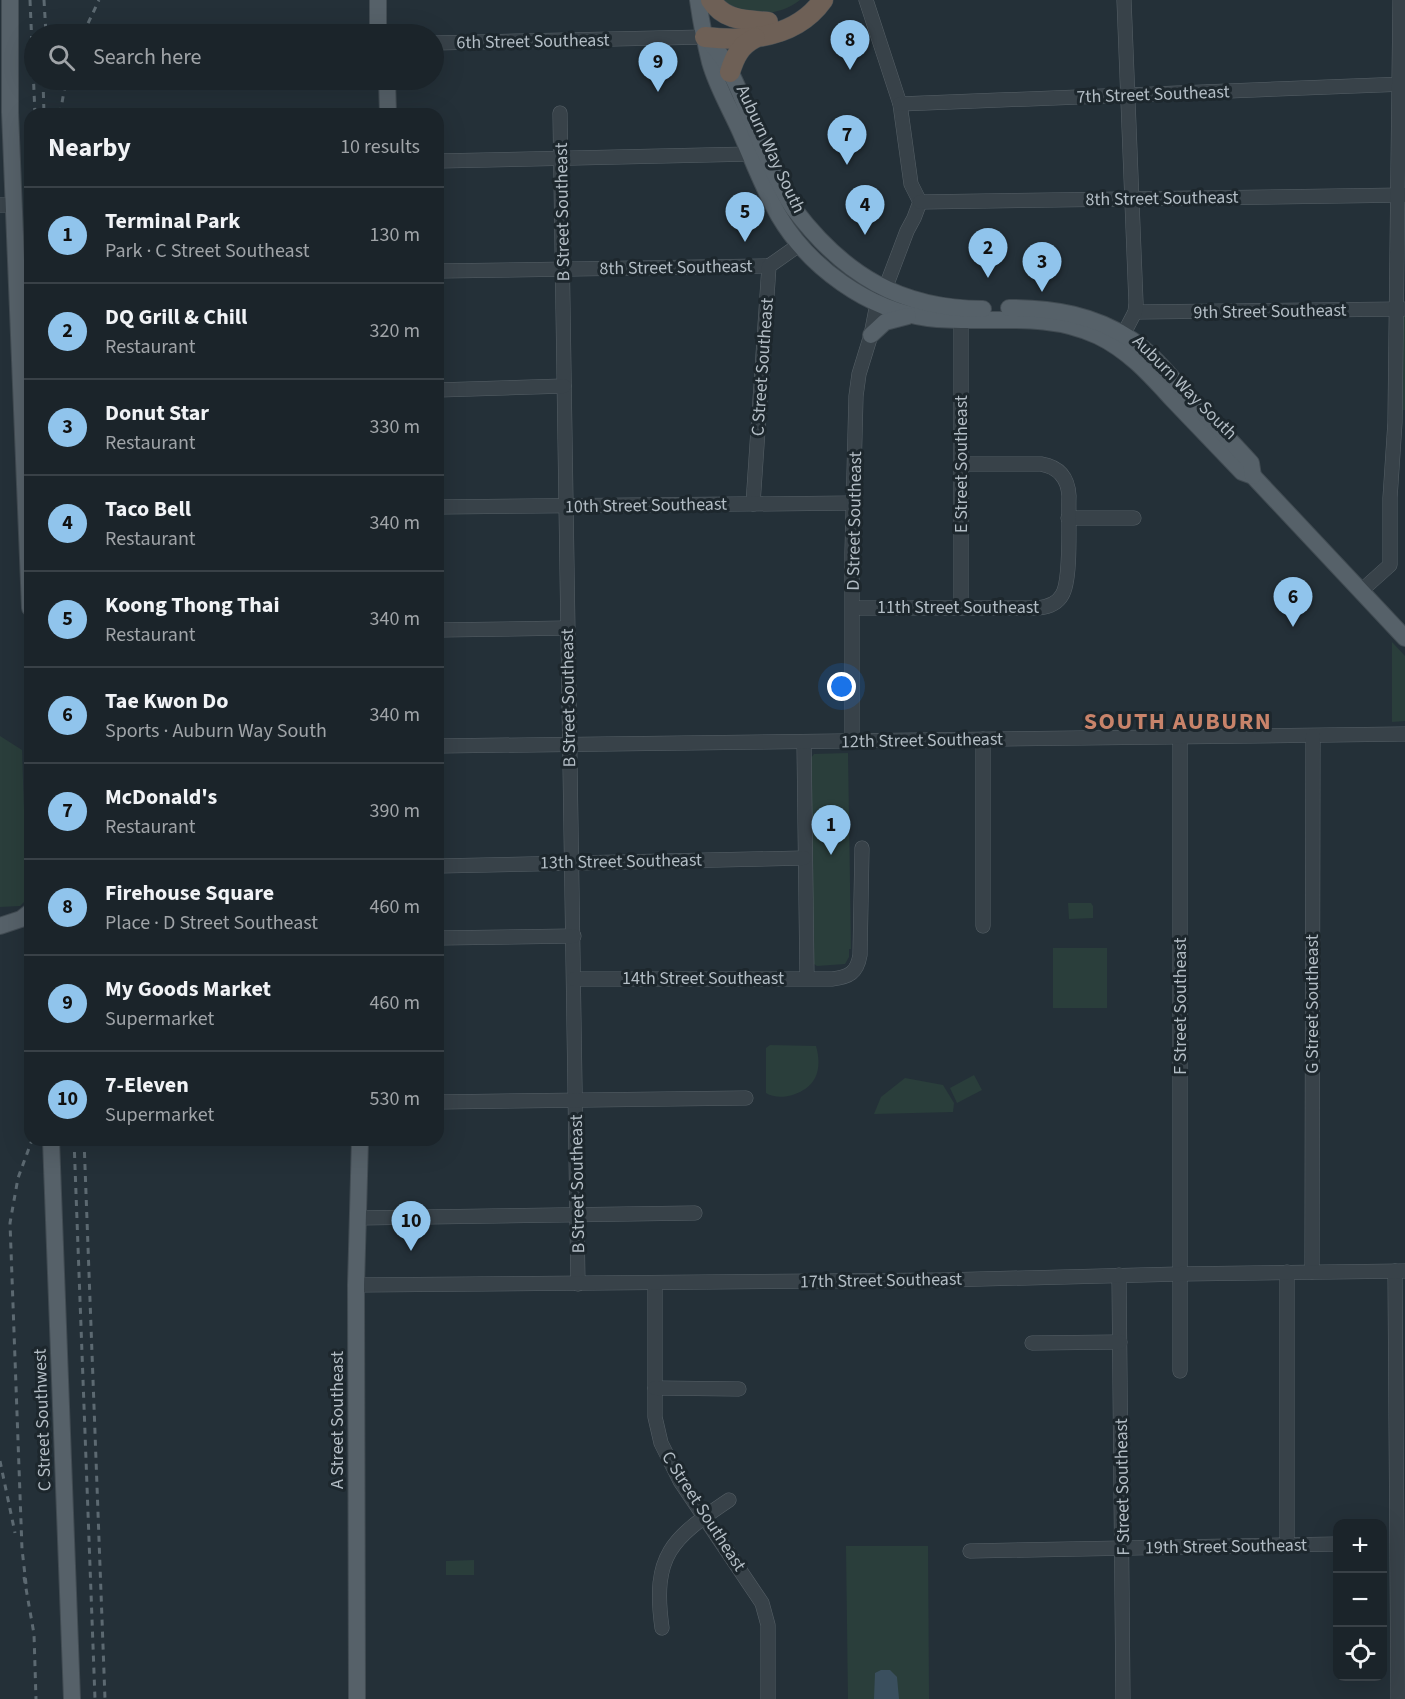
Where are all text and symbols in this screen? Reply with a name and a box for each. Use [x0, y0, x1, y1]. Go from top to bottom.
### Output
pin: 8 [830, 20, 870, 70]
search box [24, 24, 444, 90]
street label: 6th Street Southeast [456, 28, 610, 55]
icon: search [45, 41, 78, 74]
text: Search here [93, 41, 201, 73]
pin: 9 [638, 42, 678, 92]
street label: 7th Street Southeast [1076, 79, 1230, 110]
street label: Auburn Way South [730, 81, 811, 217]
pin: 7 [828, 116, 866, 165]
text: Nearby [48, 129, 131, 166]
text: 10 results [340, 133, 420, 161]
street label: B Street Southeast [549, 142, 576, 282]
street label: 8th Street Southeast [1085, 185, 1239, 212]
pin: 4 [846, 186, 884, 235]
pin: 5 [726, 192, 764, 242]
text: Terminal Park [105, 205, 240, 237]
text: 1 [62, 221, 73, 249]
text: 130 m [370, 221, 420, 249]
pin: 2 [968, 228, 1008, 278]
text: Park · C Street Southeast [105, 237, 309, 265]
pin: 3 [1022, 242, 1062, 292]
street label: 8th Street Southeast [599, 254, 753, 281]
street label: C Street Southeast [745, 297, 780, 437]
street label: 9th Street Southeast [1193, 298, 1347, 325]
text: DQ Grill & Chill [105, 301, 247, 333]
text: 2 [62, 317, 73, 345]
text: 320 m [370, 317, 420, 345]
street label: Auburn Way South [1127, 329, 1243, 445]
text: Restaurant [105, 333, 196, 361]
street label: E Street Southeast [949, 395, 974, 533]
text: Donut Star [105, 397, 209, 429]
text: 3 [62, 413, 73, 441]
text: 330 m [370, 413, 420, 441]
text: Restaurant [105, 429, 196, 457]
street label: D Street Southeast [841, 451, 868, 591]
street label: 10th Street Southeast [565, 492, 727, 519]
text: Taco Bell [105, 493, 191, 525]
text: 4 [62, 509, 73, 537]
text: 340 m [370, 509, 420, 537]
text: Restaurant [105, 525, 196, 553]
pin: 6 [1274, 578, 1312, 627]
text: Koong Thong Thai [105, 589, 280, 621]
street label: 11th Street Southeast [877, 595, 1039, 620]
text: 5 [62, 605, 73, 633]
text: 340 m [370, 605, 420, 633]
text: Restaurant [105, 621, 196, 649]
street label: B Street Southeast [555, 628, 582, 768]
your location [827, 672, 856, 701]
text: Tae Kwon Do [105, 685, 228, 717]
text: 6 [62, 701, 73, 729]
text: 340 m [370, 701, 420, 729]
district label: SOUTH AUBURN [1084, 704, 1272, 739]
text: Sports · Auburn Way South [105, 717, 327, 745]
street label: 12th Street Southeast [841, 727, 1003, 754]
text: McDonald's [105, 781, 217, 813]
text: 7 [62, 797, 73, 825]
text: 390 m [370, 797, 420, 825]
pin: 1 [812, 806, 850, 855]
text: Restaurant [105, 813, 196, 841]
street label: 13th Street Southeast [540, 848, 702, 875]
text: Firehouse Square [105, 877, 274, 909]
text: 8 [62, 893, 73, 921]
text: 460 m [370, 893, 420, 921]
text: Place · D Street Southeast [105, 909, 318, 937]
street label: G Street Southeast [1300, 934, 1325, 1074]
street label: F Street Southeast [1168, 937, 1193, 1075]
street label: 14th Street Southeast [622, 966, 784, 991]
text: My Goods Market [105, 973, 271, 1005]
text: 9 [62, 989, 73, 1017]
text: 460 m [370, 989, 420, 1017]
text: Supermarket [105, 1005, 214, 1033]
text: 7-Eleven [105, 1069, 189, 1101]
text: 10 [57, 1085, 78, 1113]
text: 530 m [370, 1085, 420, 1113]
text: Supermarket [105, 1101, 214, 1129]
street label: B Street Southeast [564, 1114, 591, 1254]
pin: 10 [392, 1202, 430, 1251]
street label: 17th Street Southeast [800, 1267, 962, 1294]
street label: C Street Southwest [28, 1348, 57, 1492]
street label: A Street Southeast [325, 1351, 350, 1489]
street label: F Street Southeast [1109, 1418, 1136, 1556]
street label: C Street Southeast [655, 1446, 752, 1576]
map controls [1333, 1519, 1387, 1681]
button: + [1333, 1519, 1387, 1573]
street label: 19th Street Southeast [1145, 1533, 1307, 1560]
button: − [1333, 1573, 1387, 1627]
button: locate [1333, 1627, 1387, 1681]

